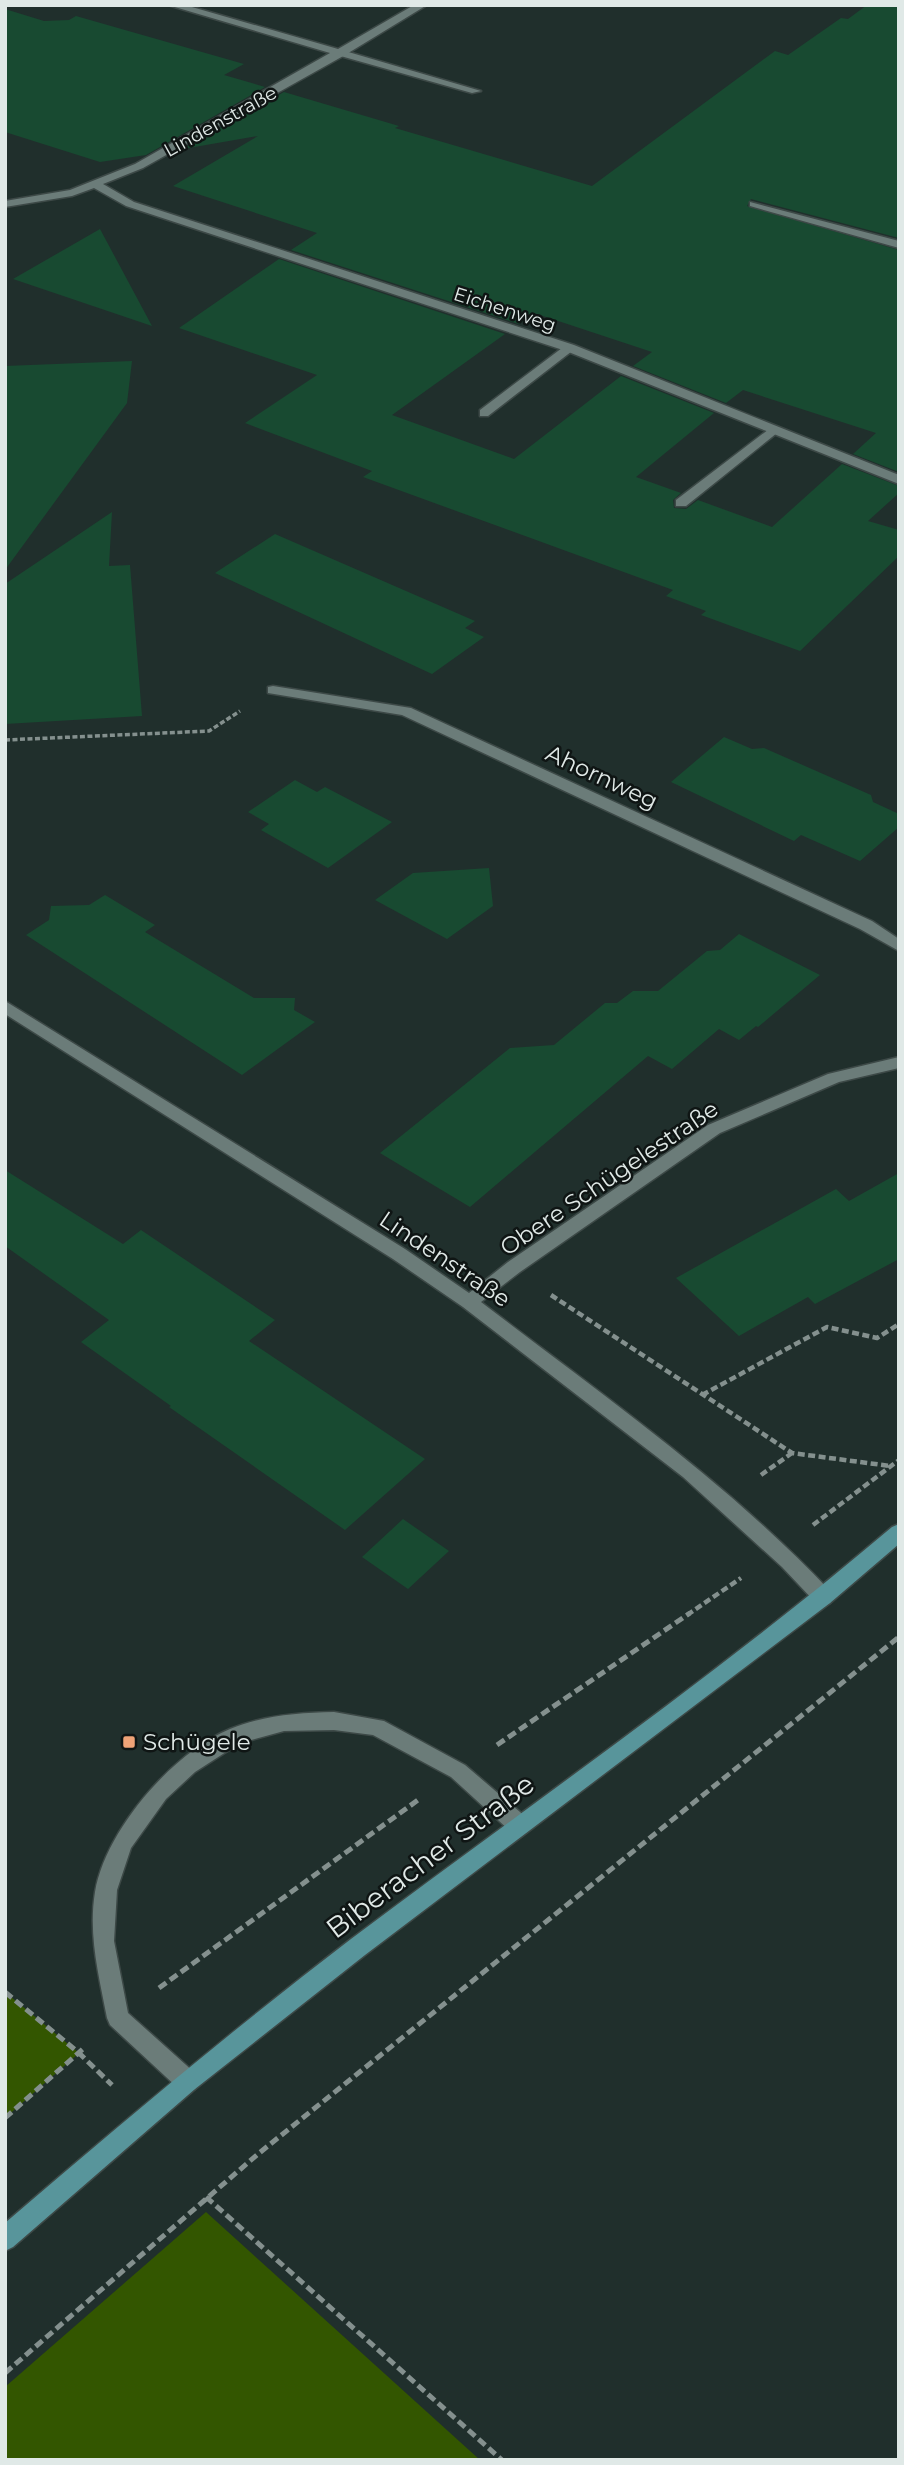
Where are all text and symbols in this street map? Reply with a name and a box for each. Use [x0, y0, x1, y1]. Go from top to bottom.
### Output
street label: Lindenstraße [160, 81, 281, 162]
street label: Eichenweg [451, 282, 559, 337]
street label: Ahornweg [542, 739, 662, 815]
street label: Obere Schügelestraße [495, 1095, 723, 1261]
street label: Lindenstraße [374, 1205, 516, 1313]
place label: Schügele [143, 1728, 251, 1756]
marker: Schügele [121, 1734, 137, 1750]
street label: Biberacher Straße [319, 1767, 541, 1945]

